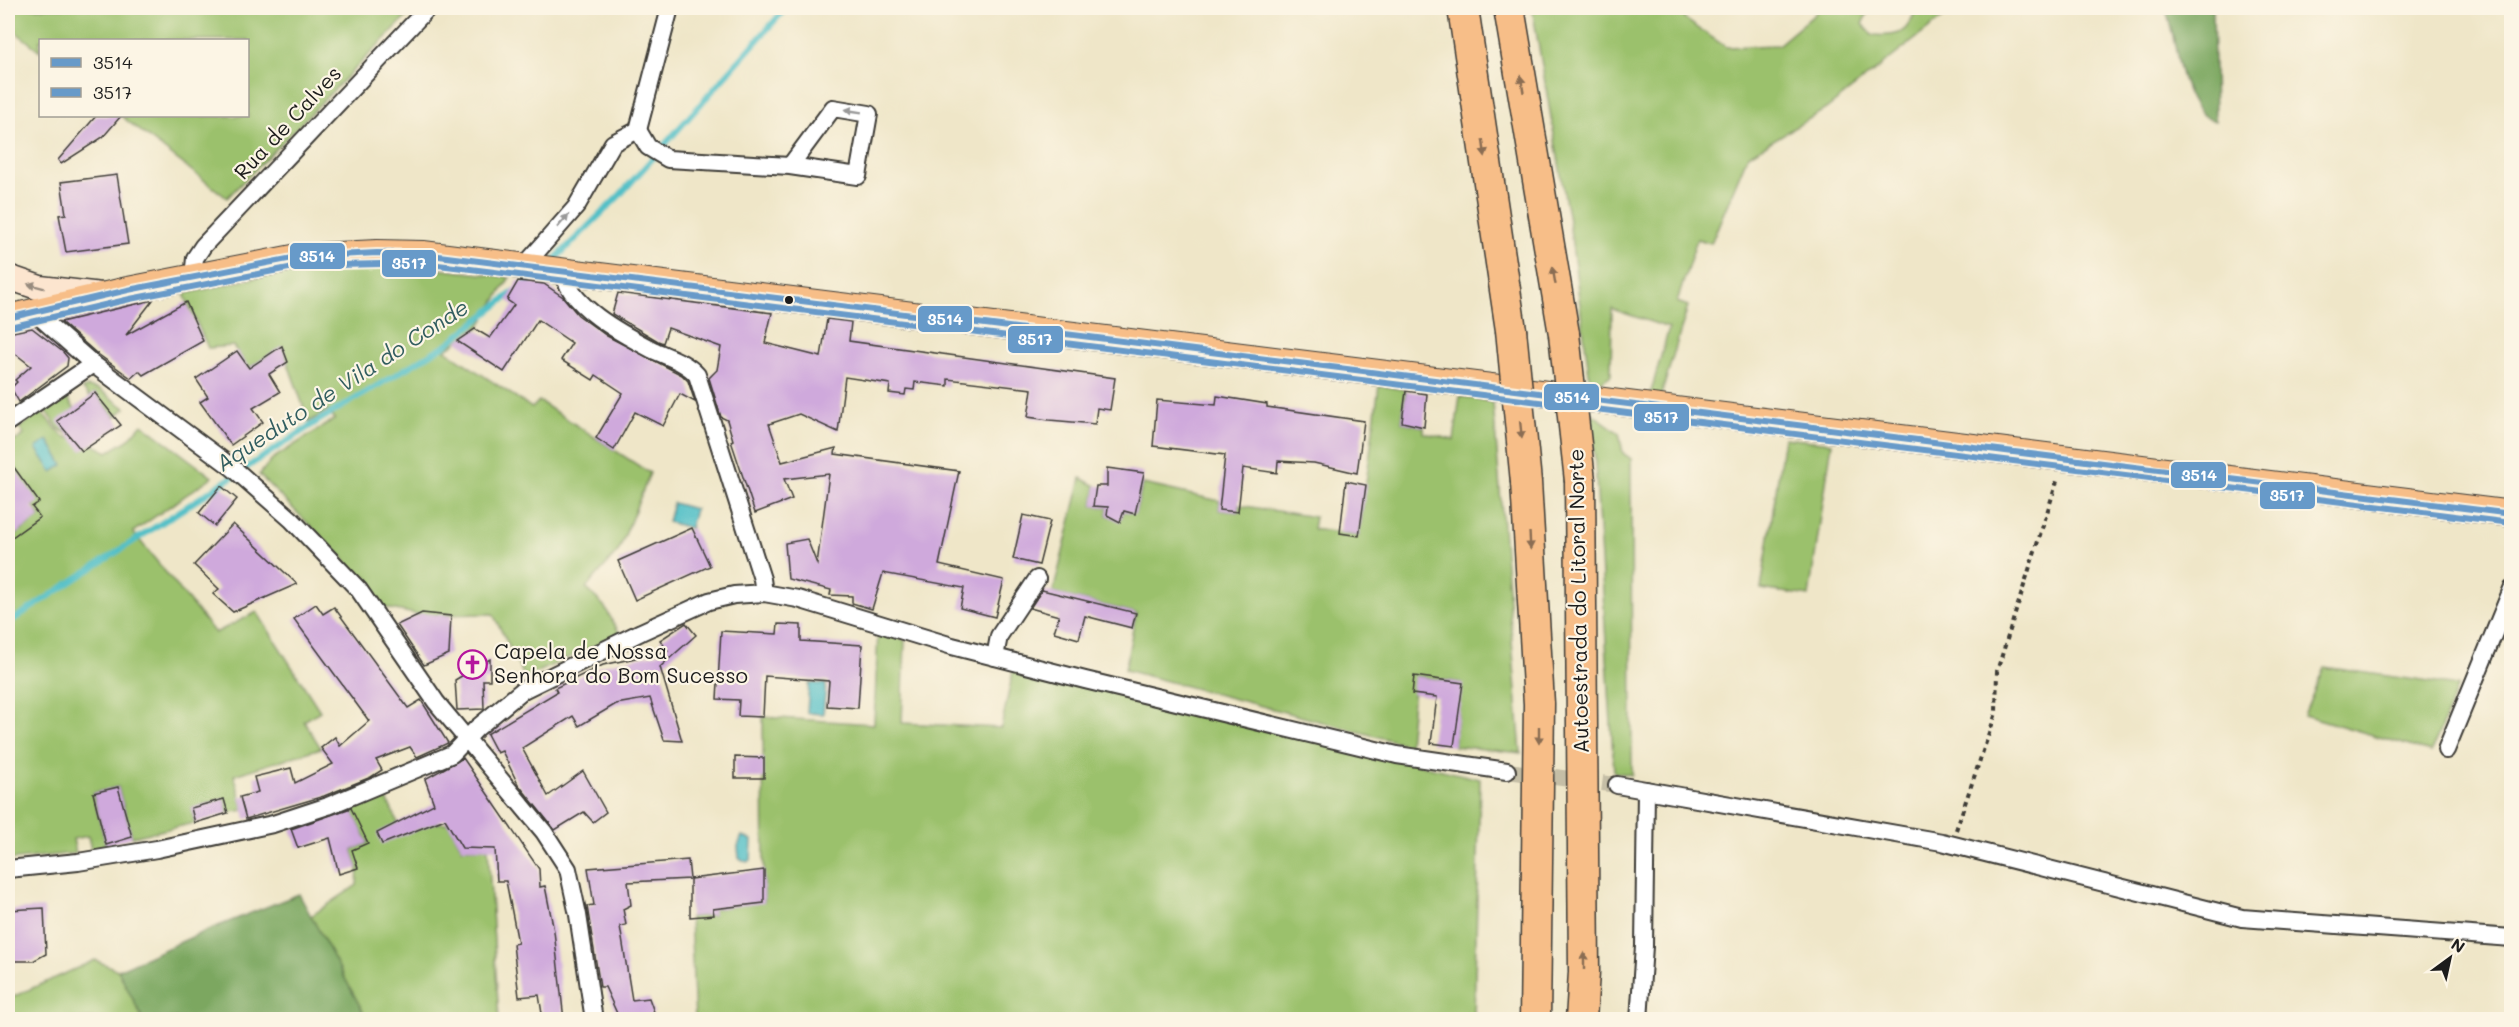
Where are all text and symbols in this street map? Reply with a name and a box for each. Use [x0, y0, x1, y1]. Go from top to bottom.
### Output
legend [39, 39, 249, 117]
text: 3514 [93, 50, 133, 74]
street label: Rua de Calves [227, 60, 346, 184]
one-way arrow [1517, 74, 1526, 93]
text: 3517 [93, 80, 132, 104]
one-way arrow [843, 107, 862, 116]
one-way arrow [1479, 139, 1488, 158]
one-way arrow [556, 214, 569, 229]
line badge: 3514 [289, 242, 346, 270]
text: 3514 [299, 245, 335, 266]
line badge: 3517 [381, 249, 437, 278]
text: 3517 [392, 252, 427, 273]
one-way arrow [1549, 267, 1558, 286]
one-way arrow [26, 280, 45, 290]
water label: Aqueduto de Vila do Conde [210, 292, 474, 477]
unlabelled marker [783, 294, 795, 306]
line badge: 3514 [917, 305, 973, 333]
text: 3514 [927, 308, 963, 329]
line badge: 3517 [1007, 325, 1064, 354]
text: 3517 [1018, 328, 1053, 349]
line badge: 3514 [1543, 383, 1600, 411]
text: 3514 [1554, 386, 1590, 407]
line badge: 3517 [1633, 403, 1690, 432]
text: 3517 [1644, 406, 1679, 427]
one-way arrow [1516, 420, 1526, 439]
street label: Autoestrada do Litoral Norte [1561, 448, 1594, 754]
line badge: 3514 [2170, 461, 2227, 489]
text: 3514 [2181, 464, 2217, 485]
line badge: 3517 [2259, 481, 2316, 510]
text: 3517 [2270, 484, 2305, 505]
one-way arrow [1525, 531, 1534, 550]
place label: Capela de Nossa Senhora do Bom Sucesso [494, 637, 748, 688]
church icon: Capela de Nossa Senhora do Bom Sucesso [457, 648, 489, 680]
one-way arrow [1534, 726, 1544, 745]
north arrow [2420, 928, 2480, 988]
text: N [2448, 933, 2469, 957]
one-way arrow [1579, 952, 1589, 971]

